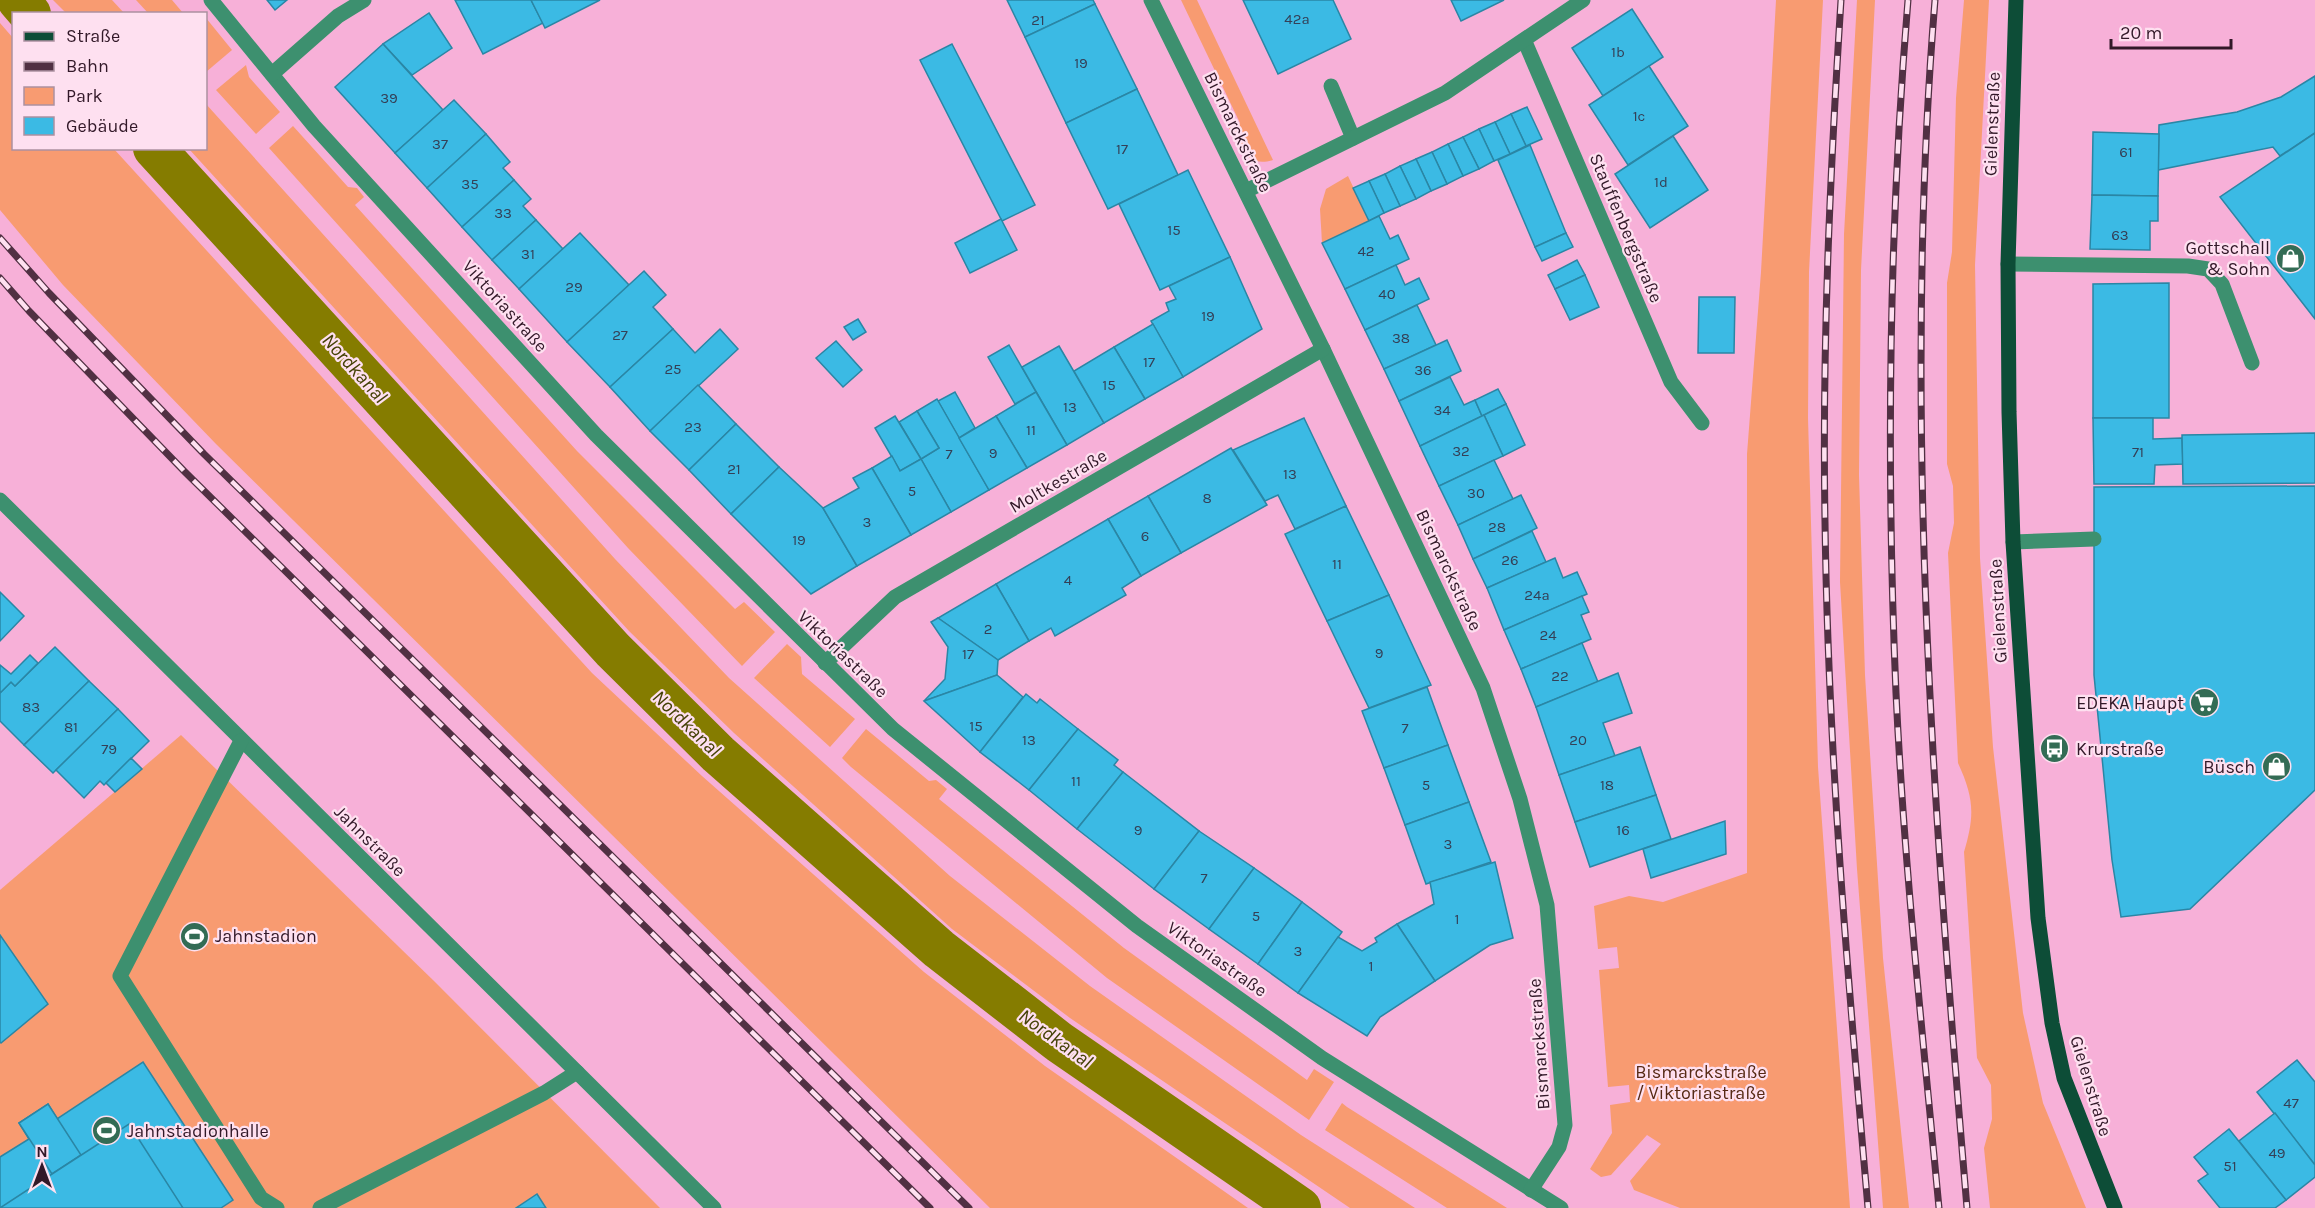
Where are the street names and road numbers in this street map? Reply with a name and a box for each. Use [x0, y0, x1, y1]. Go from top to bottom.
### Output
street label: Bismarckstraße [1199, 68, 1277, 196]
street label: Gielenstraße [1979, 72, 2005, 176]
street label: Stauffenbergstraße [1585, 150, 1667, 306]
street label: Viktoriastraße [458, 255, 552, 357]
street label: Moltkestraße [1005, 444, 1111, 518]
street label: Bismarckstraße [1411, 506, 1487, 634]
street label: Gielenstraße [1984, 558, 2012, 664]
street label: Viktoriastraße [793, 605, 893, 703]
street label: Jahnstraße [330, 801, 410, 881]
street label: Viktoriastraße [1163, 916, 1271, 1002]
street label: Bismarckstraße [1523, 978, 1555, 1110]
street label: Gielenstraße [2065, 1033, 2117, 1139]

